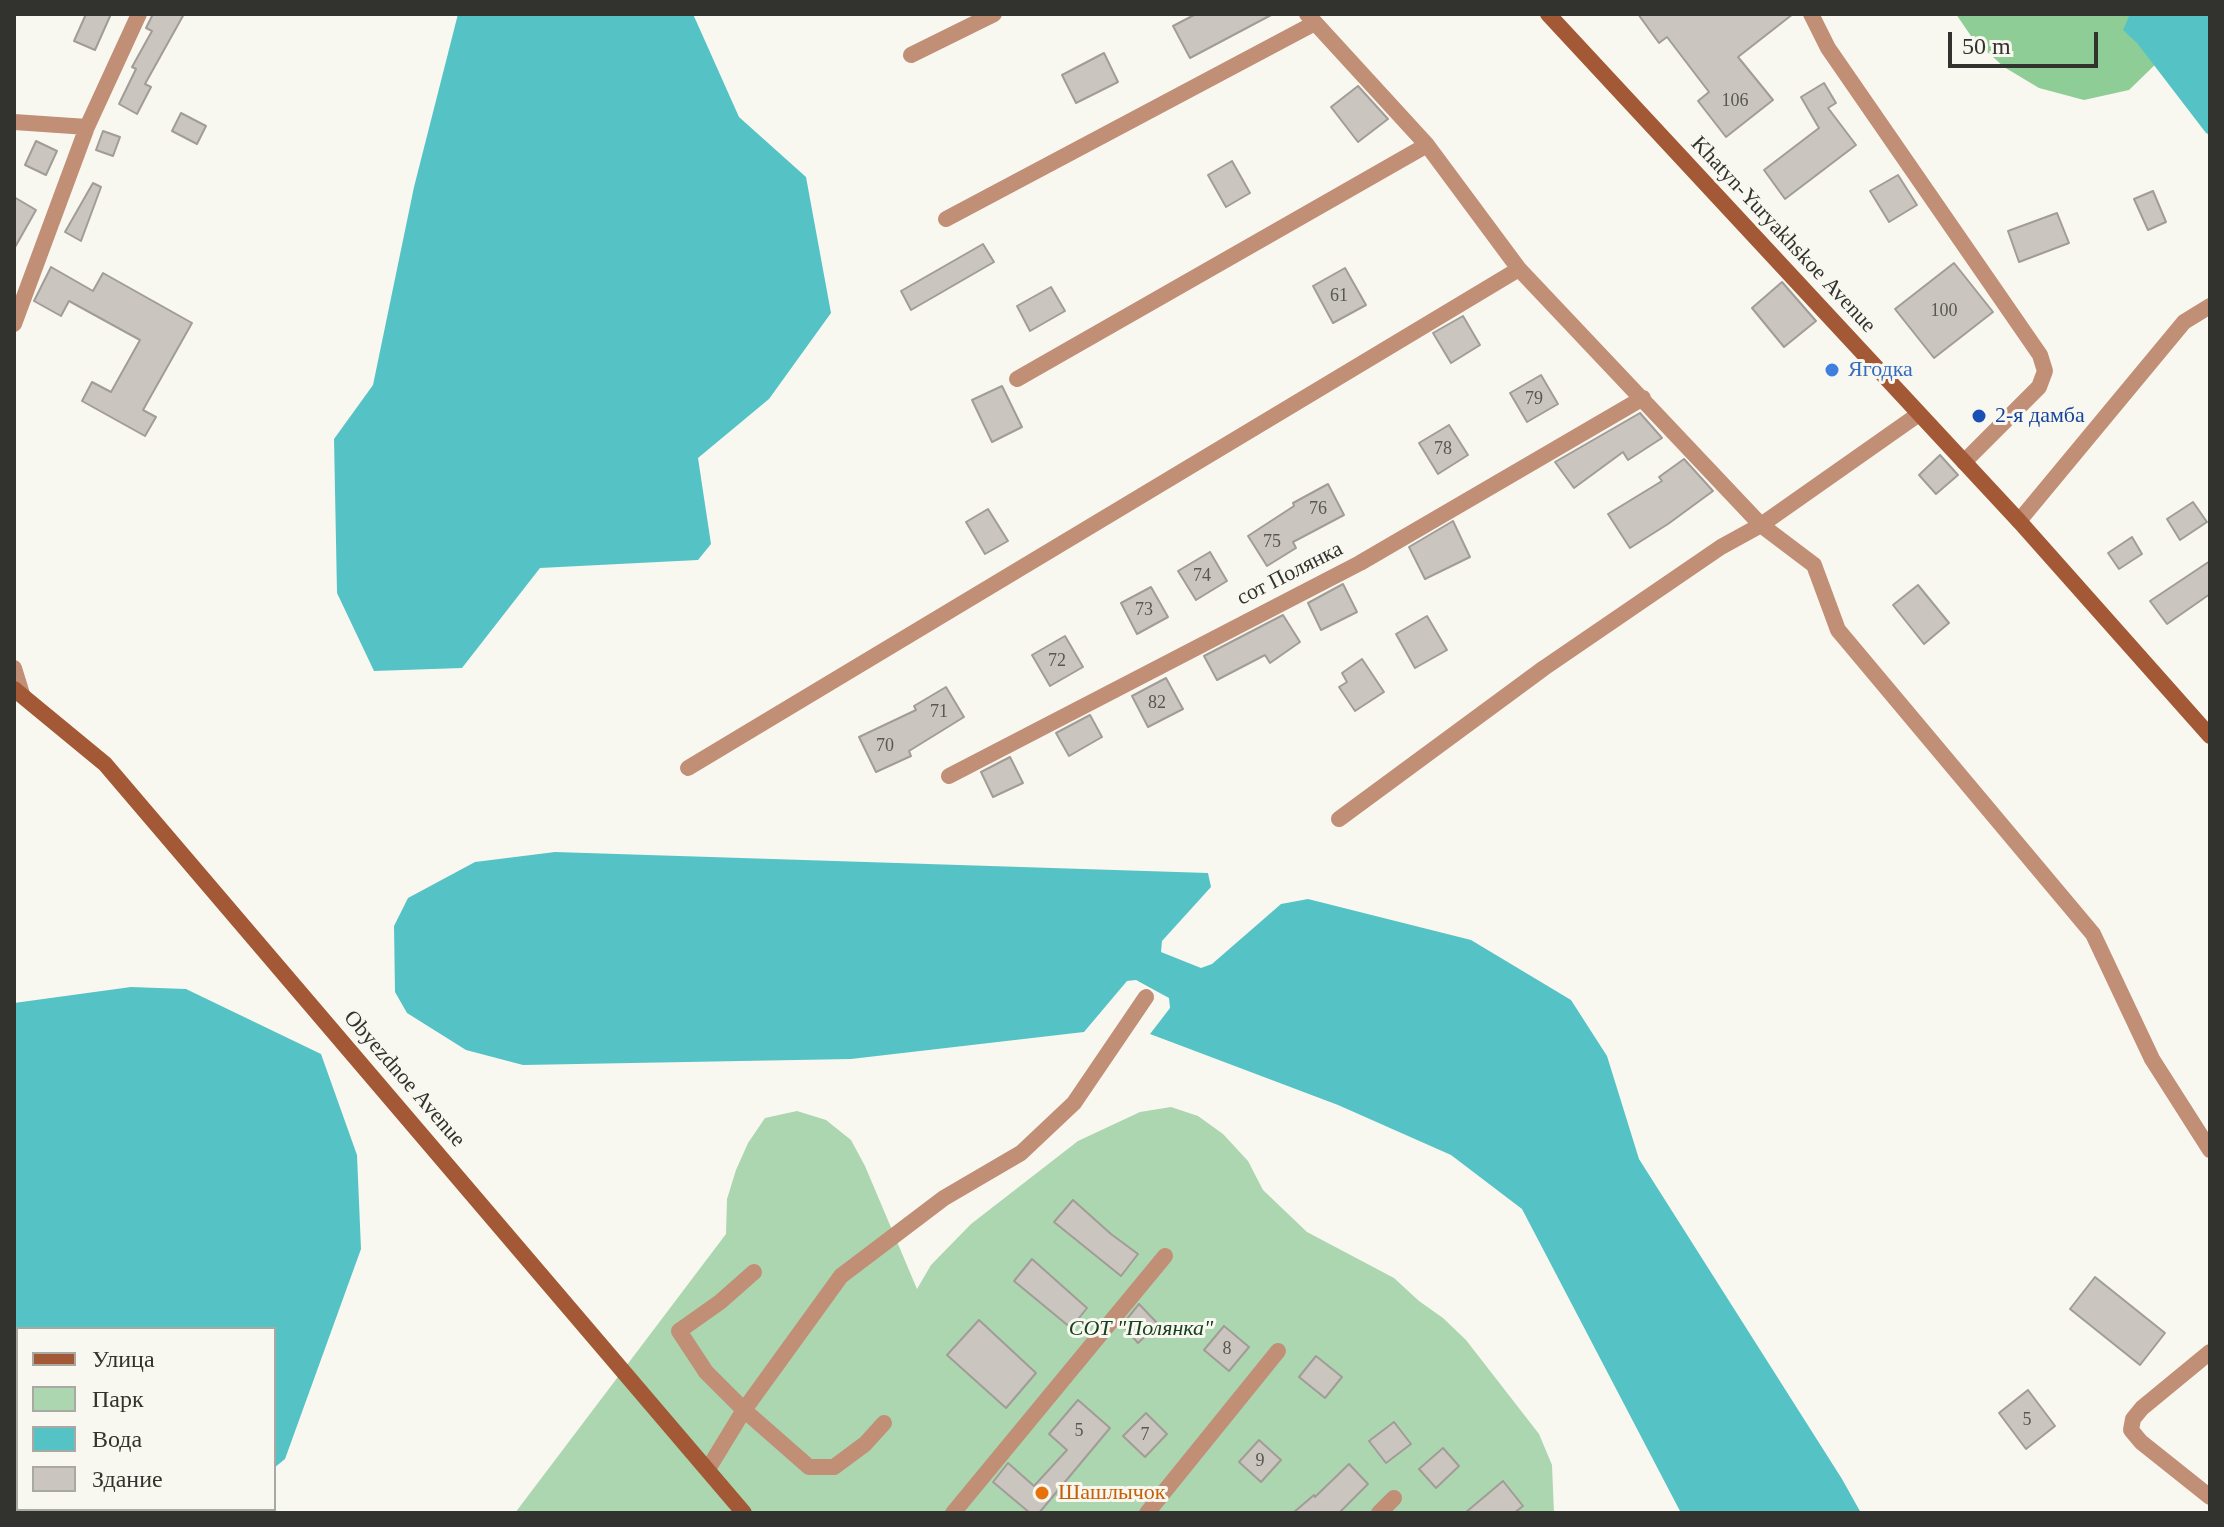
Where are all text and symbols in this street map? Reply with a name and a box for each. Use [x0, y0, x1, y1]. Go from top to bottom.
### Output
scale bar [1952, 16, 2102, 66]
text: 50 m [1962, 33, 2011, 59]
house number: 106 [1722, 90, 1748, 112]
street label: Khatyn-Yuryakhskoe Avenue [1685, 131, 1881, 339]
house number: 61 [1330, 285, 1348, 307]
house number: 100 [1930, 300, 1958, 322]
place label: Ягодка [1848, 357, 1913, 383]
marker: Ягодка [1823, 361, 1841, 379]
house number: 79 [1525, 388, 1543, 410]
place label: 2-я дамба [1995, 403, 2085, 429]
marker: 2-я дамба [1970, 407, 1988, 425]
house number: 78 [1434, 438, 1452, 460]
house number: 76 [1309, 498, 1327, 520]
house number: 75 [1263, 531, 1281, 553]
street label: сот Полянка [1233, 536, 1347, 612]
house number: 74 [1193, 565, 1211, 587]
house number: 73 [1135, 599, 1153, 621]
house number: 72 [1048, 650, 1066, 672]
house number: 82 [1148, 692, 1166, 714]
house number: 71 [930, 701, 948, 723]
house number: 70 [876, 735, 894, 757]
street label: Obyezdnoe Avenue [337, 1005, 471, 1153]
park label: СОТ "Полянка" [1069, 1316, 1213, 1342]
legend [16, 1327, 276, 1511]
house number: 8 [1222, 1338, 1232, 1360]
text: Улица [92, 1346, 155, 1372]
text: Парк [92, 1386, 144, 1412]
house number: 5 [2022, 1409, 2032, 1431]
house number: 5 [1074, 1420, 1084, 1442]
house number: 7 [1140, 1424, 1150, 1446]
text: Вода [92, 1426, 142, 1452]
house number: 9 [1256, 1450, 1264, 1472]
text: Здание [92, 1466, 163, 1492]
place label: Шашлычок [1058, 1480, 1165, 1506]
marker: Шашлычок [1033, 1484, 1051, 1502]

